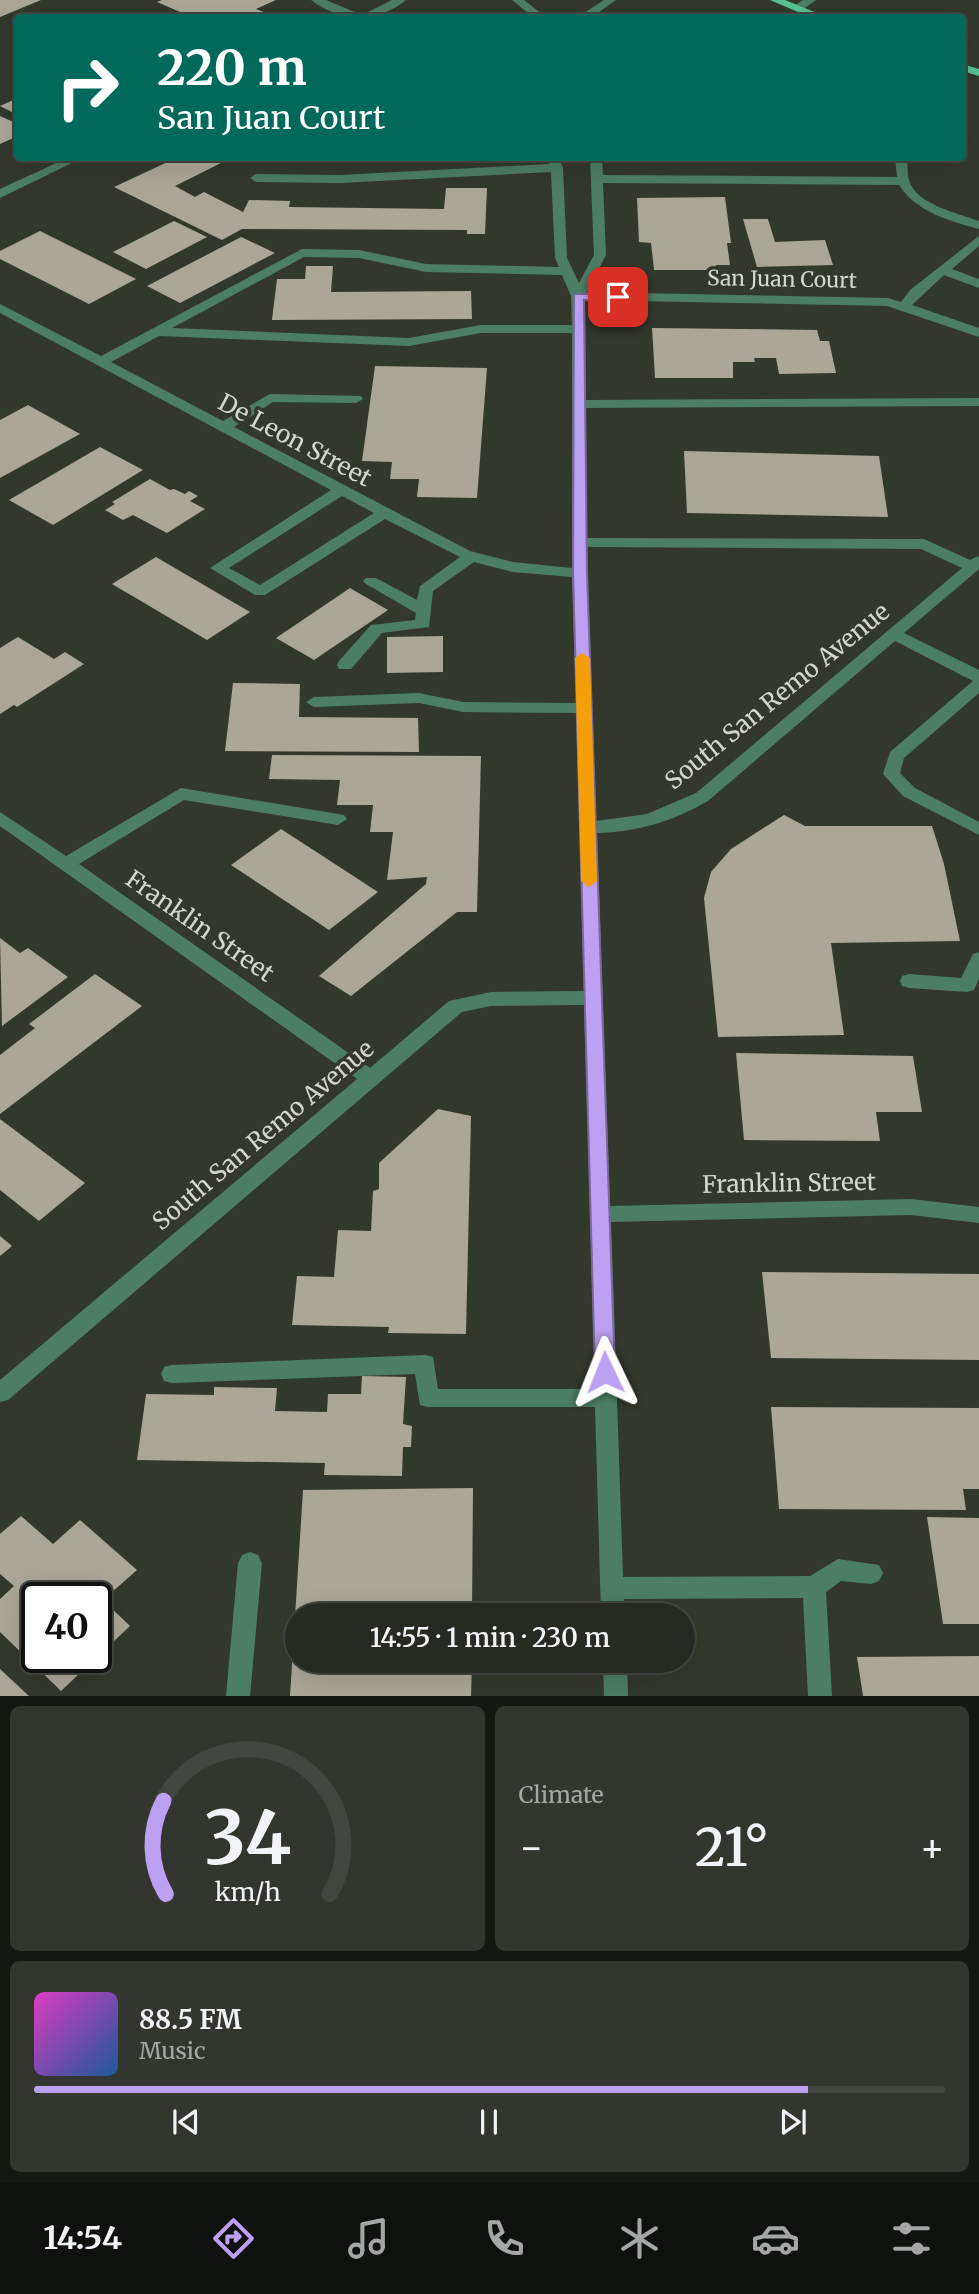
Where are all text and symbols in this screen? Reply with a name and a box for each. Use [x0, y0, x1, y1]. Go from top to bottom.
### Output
text: 220 m [157, 37, 307, 98]
icon: right [42, 42, 133, 133]
text: San Juan Court [157, 98, 385, 138]
street label: San Juan Court [707, 264, 857, 294]
pin [588, 267, 648, 327]
icon: arrive [599, 278, 637, 316]
street label: De Leon Street [213, 387, 378, 494]
street label: South San Remo Avenue [658, 596, 896, 796]
street label: Franklin Street [120, 863, 281, 989]
street label: South San Remo Avenue [146, 1033, 380, 1237]
street label: Franklin Street [702, 1166, 877, 1200]
position arrow [568, 1335, 642, 1409]
speed limit sign: 40 [21, 1582, 112, 1673]
text: 14:55 · 1 min · 230 m [370, 1621, 610, 1654]
text: Climate [519, 1780, 604, 1809]
text: 34 [204, 1793, 291, 1885]
text: 21° [695, 1815, 769, 1880]
text: − [519, 1824, 544, 1871]
text: + [920, 1824, 945, 1871]
text: km/h [214, 1876, 280, 1908]
text: 88.5 FM [139, 2003, 242, 2036]
text: Music [139, 2036, 206, 2065]
icon: previous [167, 2103, 205, 2141]
icon: pause [470, 2103, 508, 2141]
icon: next [774, 2103, 812, 2141]
icon: directions [209, 2214, 258, 2263]
icon: music [344, 2214, 393, 2263]
icon: phone [480, 2214, 529, 2263]
icon: climate [615, 2214, 664, 2263]
icon: car [751, 2214, 800, 2263]
icon: filters [887, 2214, 936, 2263]
text: 14:54 [43, 2218, 122, 2258]

